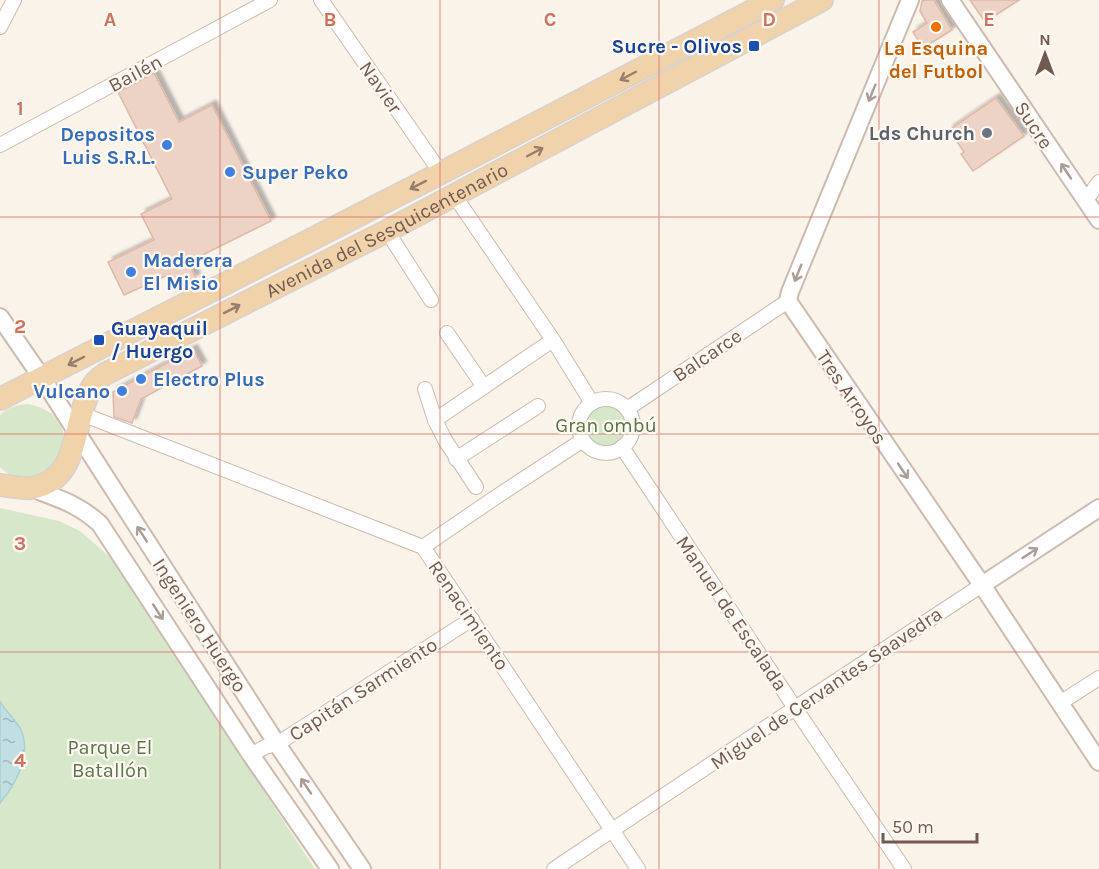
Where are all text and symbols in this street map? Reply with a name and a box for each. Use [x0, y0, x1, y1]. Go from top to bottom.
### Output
text: A [104, 8, 117, 31]
text: B [324, 8, 336, 31]
text: C [544, 8, 556, 31]
text: D [762, 8, 776, 31]
text: E [983, 8, 995, 31]
marker: La Esquina del Futbol [929, 20, 943, 34]
north arrow [1015, 24, 1075, 84]
text: N [1039, 30, 1051, 49]
place label: Sucre - Olivos [612, 35, 742, 58]
place label: La Esquina del Futbol [884, 37, 988, 83]
marker: Sucre - Olivos [747, 39, 761, 53]
street label: Bailén [105, 50, 166, 97]
street label: Navier [354, 57, 407, 118]
one-way arrow [619, 70, 637, 82]
one-way arrow [866, 83, 877, 102]
text: 1 [16, 97, 24, 120]
street label: Sucre [1010, 97, 1058, 153]
place label: Lds Church [869, 122, 975, 145]
place label: Depositos Luis S.R.L. [60, 123, 155, 169]
marker: Lds Church [980, 126, 994, 140]
marker: Depositos Luis S.R.L. [160, 138, 174, 152]
one-way arrow [526, 146, 544, 157]
street label: Avenida del Sesquicentenario [262, 158, 512, 303]
place label: Super Peko [242, 161, 348, 184]
one-way arrow [1060, 164, 1072, 180]
marker: Super Peko [223, 165, 237, 179]
one-way arrow [409, 180, 427, 191]
place label: Maderera El Misio [143, 249, 233, 295]
one-way arrow [792, 264, 803, 282]
marker: Maderera El Misio [124, 265, 138, 279]
one-way arrow [222, 303, 240, 314]
text: 2 [14, 315, 26, 338]
place label: Guayaquil / Huergo [111, 317, 208, 363]
street label: Balcarce [668, 324, 746, 387]
marker: Guayaquil / Huergo [92, 333, 106, 347]
street label: Tres Arroyos [812, 346, 892, 449]
one-way arrow [68, 356, 86, 367]
place label: Electro Plus [153, 368, 265, 391]
marker: Electro Plus [134, 372, 148, 386]
place label: Vulcano [33, 380, 110, 403]
marker: Vulcano [115, 384, 129, 398]
park label: Gran ombú [555, 414, 657, 437]
one-way arrow [897, 462, 909, 479]
one-way arrow [135, 526, 148, 543]
street label: Manuel de Escalada [671, 531, 792, 695]
text: 3 [14, 532, 26, 555]
one-way arrow [1022, 547, 1038, 559]
street label: Ingeniero Huergo [148, 554, 252, 697]
street label: Renacimiento [423, 556, 514, 674]
street label: Miguel de Cervantes Saavedra [706, 602, 946, 775]
one-way arrow [151, 604, 164, 621]
street label: Capitán Sarmiento [285, 633, 442, 746]
park label: Parque El Batallón [68, 736, 152, 782]
text: 4 [14, 749, 26, 772]
one-way arrow [300, 778, 312, 794]
scale bar [883, 806, 978, 844]
text: 50 m [892, 816, 934, 838]

